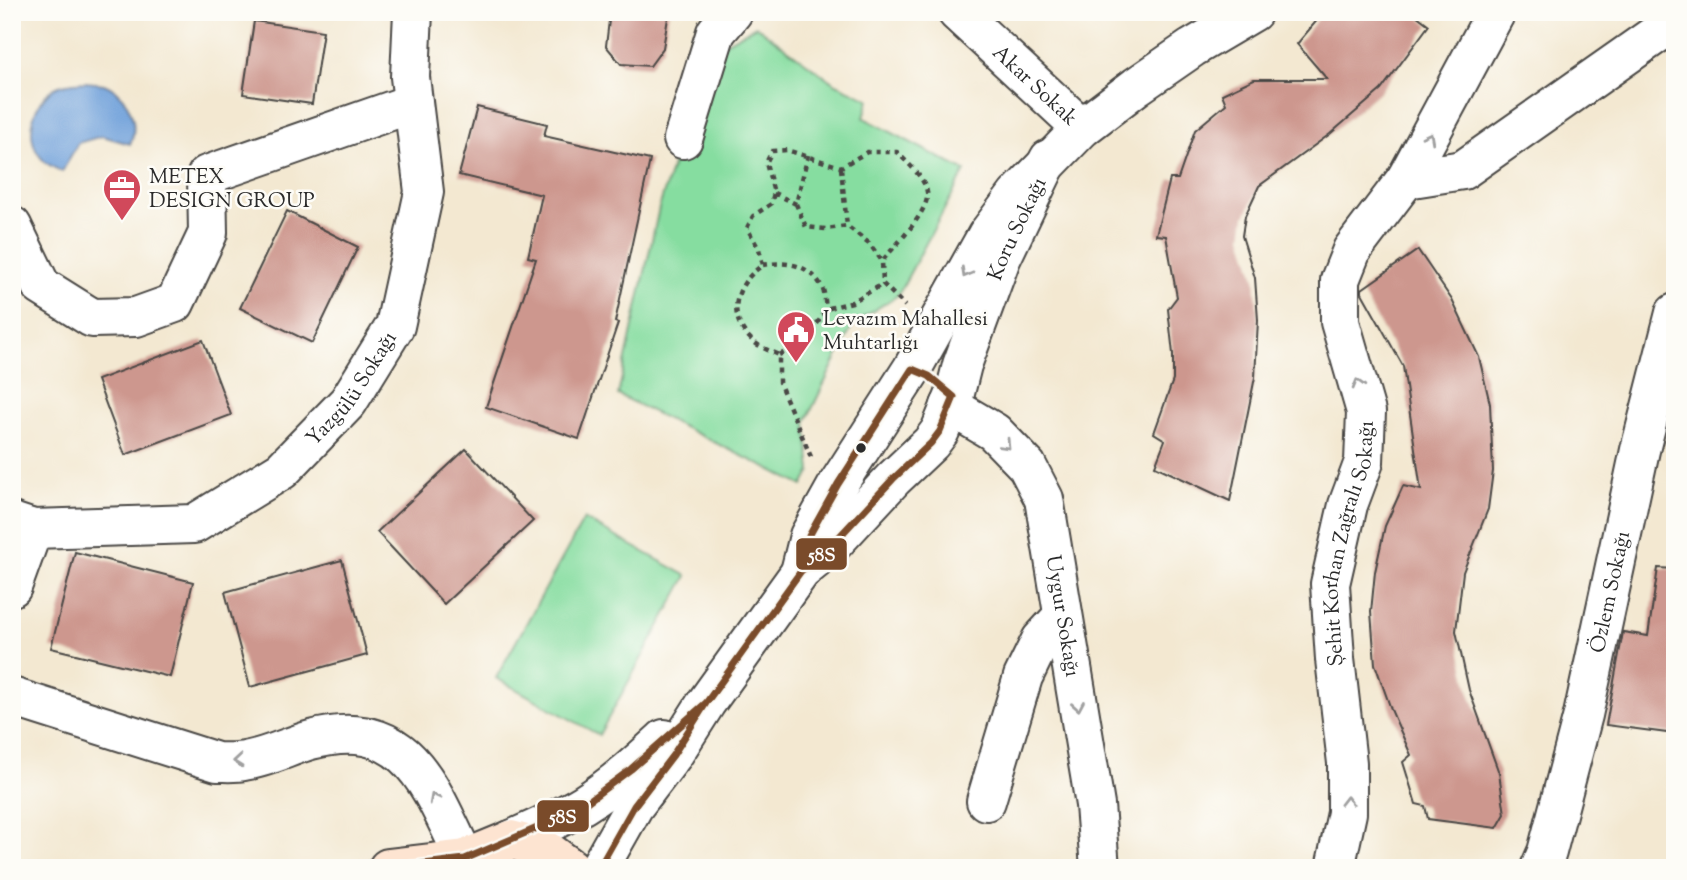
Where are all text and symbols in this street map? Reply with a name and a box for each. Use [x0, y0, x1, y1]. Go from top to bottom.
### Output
street label: Akar Sokak [985, 39, 1084, 134]
one-way arrow [1421, 131, 1434, 144]
place label: METEX DESIGN GROUP [149, 163, 315, 217]
office icon: METEX DESIGN GROUP [101, 167, 143, 222]
street label: Koru Sokağı [981, 173, 1055, 285]
one-way arrow [961, 266, 974, 278]
place label: Levazım Mahallesi Muhtarlığı [823, 305, 988, 359]
public building icon: Levazım Mahallesi Muhtarlığı [775, 309, 817, 364]
street label: Yazgülü Sokağı [300, 326, 405, 454]
one-way arrow [1352, 378, 1366, 390]
street label: Şehit Korhan Zağralı Sokağı [1317, 420, 1383, 668]
one-way arrow [998, 437, 1010, 449]
unlabelled marker [854, 441, 868, 455]
street label: Özlem Sokağı [1584, 528, 1639, 656]
line badge: 58S [795, 537, 848, 571]
text: 58S [806, 543, 836, 570]
street label: Uygur Sokağı [1037, 553, 1086, 679]
one-way arrow [1070, 700, 1085, 712]
one-way arrow [232, 753, 243, 768]
one-way arrow [429, 792, 443, 805]
one-way arrow [1339, 795, 1355, 806]
line badge: 58S [536, 799, 590, 833]
text: 58S [547, 805, 577, 832]

